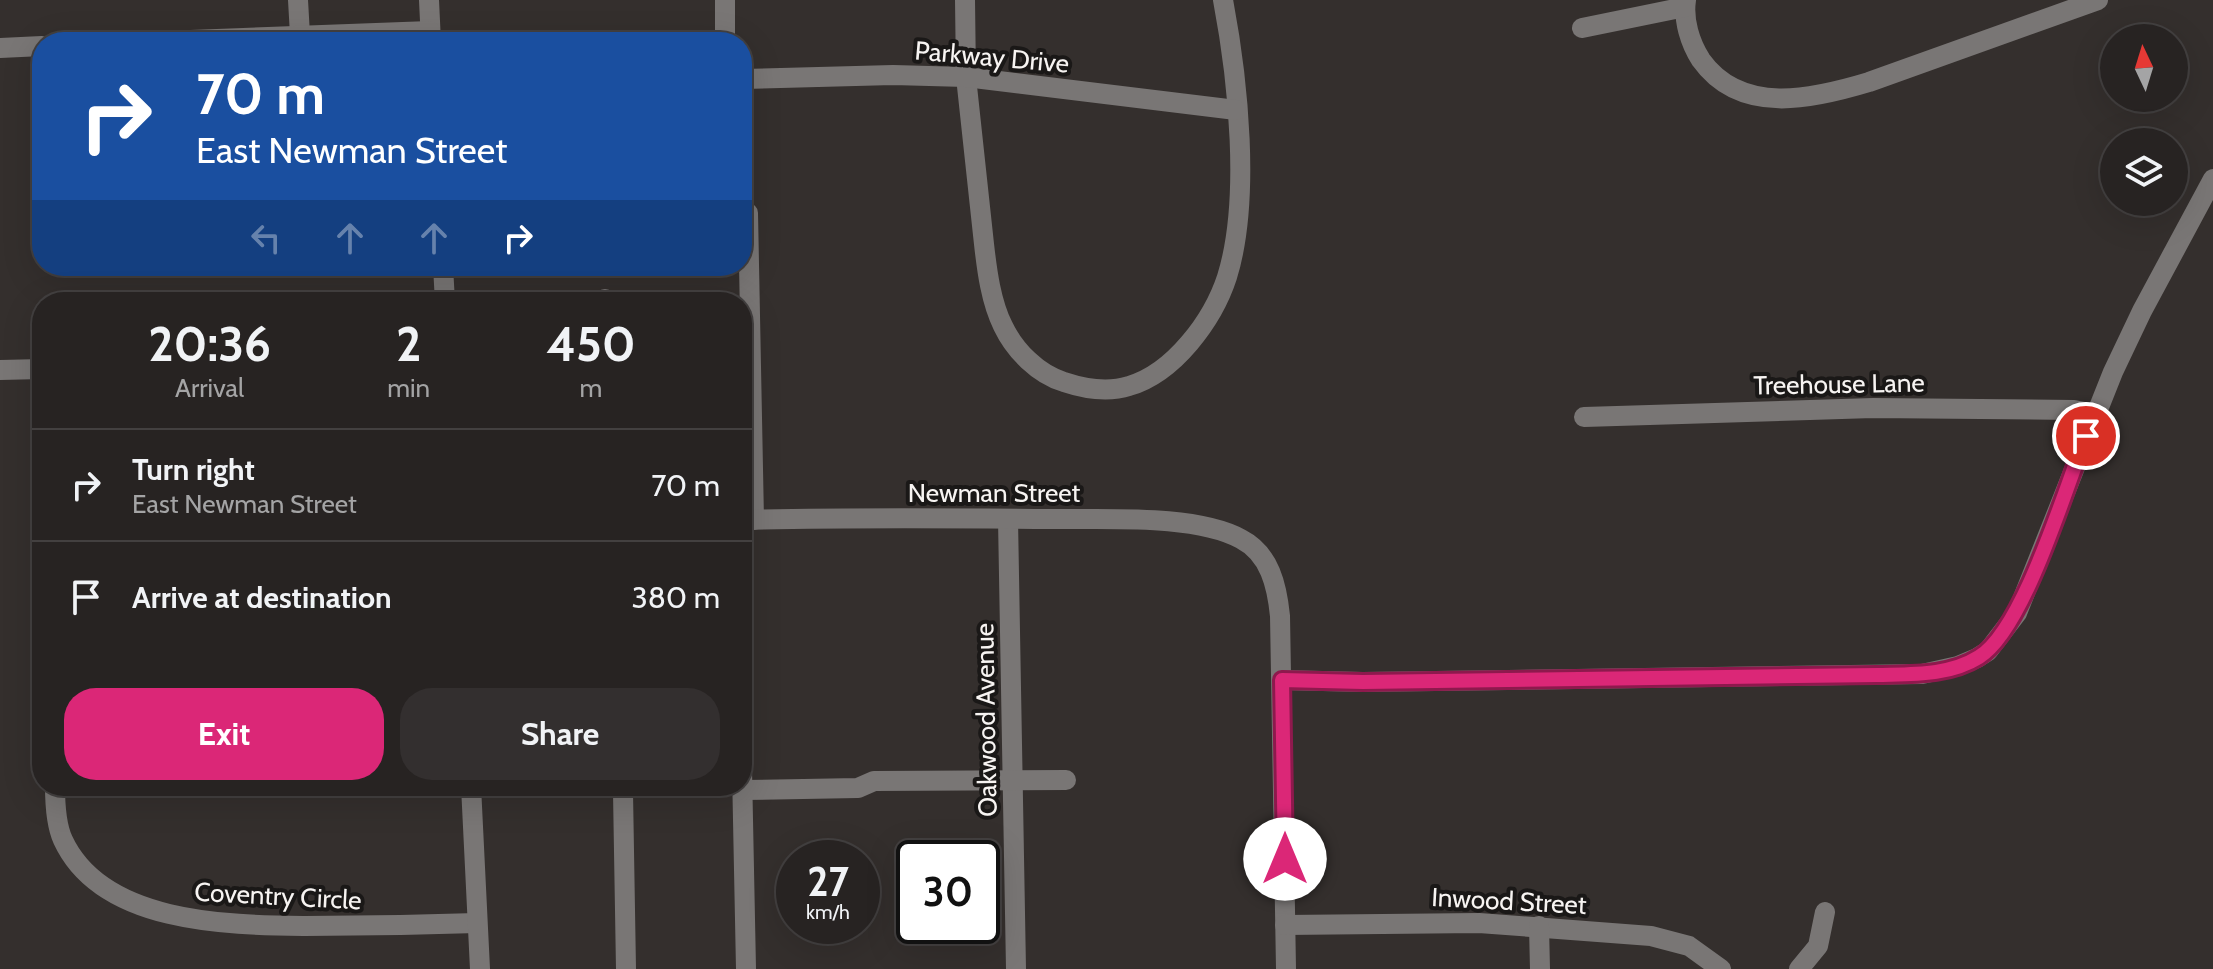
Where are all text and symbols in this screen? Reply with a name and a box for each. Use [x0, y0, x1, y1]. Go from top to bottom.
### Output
north arrow [2100, 24, 2188, 112]
map controls [2100, 24, 2188, 216]
street label: Parkway Drive [913, 34, 1071, 80]
text: 70 m [196, 60, 325, 128]
icon: right [64, 64, 168, 168]
text: East Newman Street [196, 128, 507, 172]
button: layers [2100, 128, 2188, 216]
icon: left [244, 216, 288, 260]
icon: ahead [328, 216, 372, 260]
icon: ahead [412, 216, 456, 260]
icon: right [496, 216, 540, 260]
text: 20:36 [148, 315, 271, 373]
text: 2 [396, 315, 421, 373]
text: 450 [546, 315, 636, 373]
street label: Treehouse Lane [1753, 367, 1925, 401]
text: Arrival [175, 372, 244, 404]
text: min [387, 372, 430, 404]
text: m [580, 372, 602, 404]
pin [2052, 402, 2120, 470]
icon: arrive [2064, 414, 2108, 458]
text: Turn right [132, 451, 255, 488]
icon: right [64, 463, 108, 507]
text: 70 m [651, 467, 720, 504]
street label: Newman Street [908, 477, 1081, 509]
text: East Newman Street [132, 488, 357, 520]
icon: arrive [64, 575, 108, 619]
text: Arrive at destination [132, 579, 392, 616]
text: 380 m [632, 579, 720, 616]
street label: Oakwood Avenue [968, 623, 1004, 817]
button: Exit [64, 688, 384, 780]
button: Share [400, 688, 720, 780]
position arrow [1243, 817, 1327, 901]
speed limit sign: 30 [896, 840, 1000, 944]
text: 27 [807, 857, 849, 906]
street label: Coventry Circle [194, 876, 362, 916]
street label: Inwood Street [1431, 881, 1588, 921]
text: km/h [806, 900, 850, 924]

